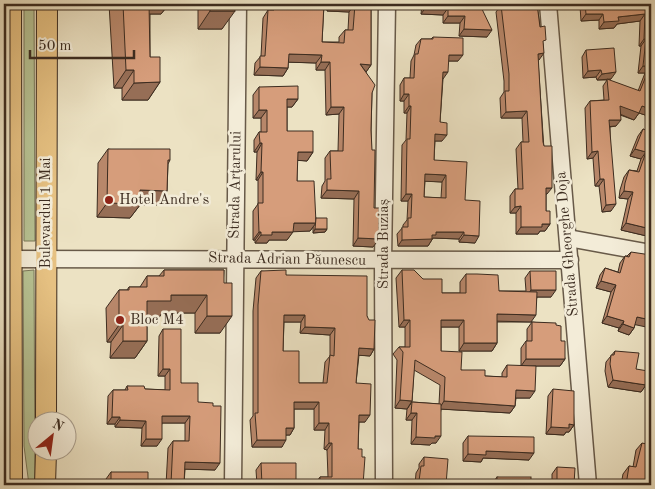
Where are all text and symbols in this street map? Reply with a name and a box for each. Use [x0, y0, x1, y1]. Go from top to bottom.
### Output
scale bar [30, 28, 134, 60]
text: 50 m [38, 39, 72, 54]
street label: Strada Arțarului [228, 131, 244, 239]
street label: Bulevardul 1 Mai [39, 157, 54, 269]
street label: Strada Gheorghe Doja [554, 170, 582, 317]
place label: Hotel Andre's [119, 193, 209, 208]
marker: Hotel Andre's [103, 194, 115, 206]
street label: Strada Buziaș [377, 199, 392, 289]
street label: Strada Adrian Păunescu [208, 251, 366, 269]
place label: Bloc M4 [130, 313, 184, 328]
marker: Bloc M4 [114, 314, 126, 326]
north arrow [28, 412, 78, 462]
text: N [50, 417, 66, 434]

